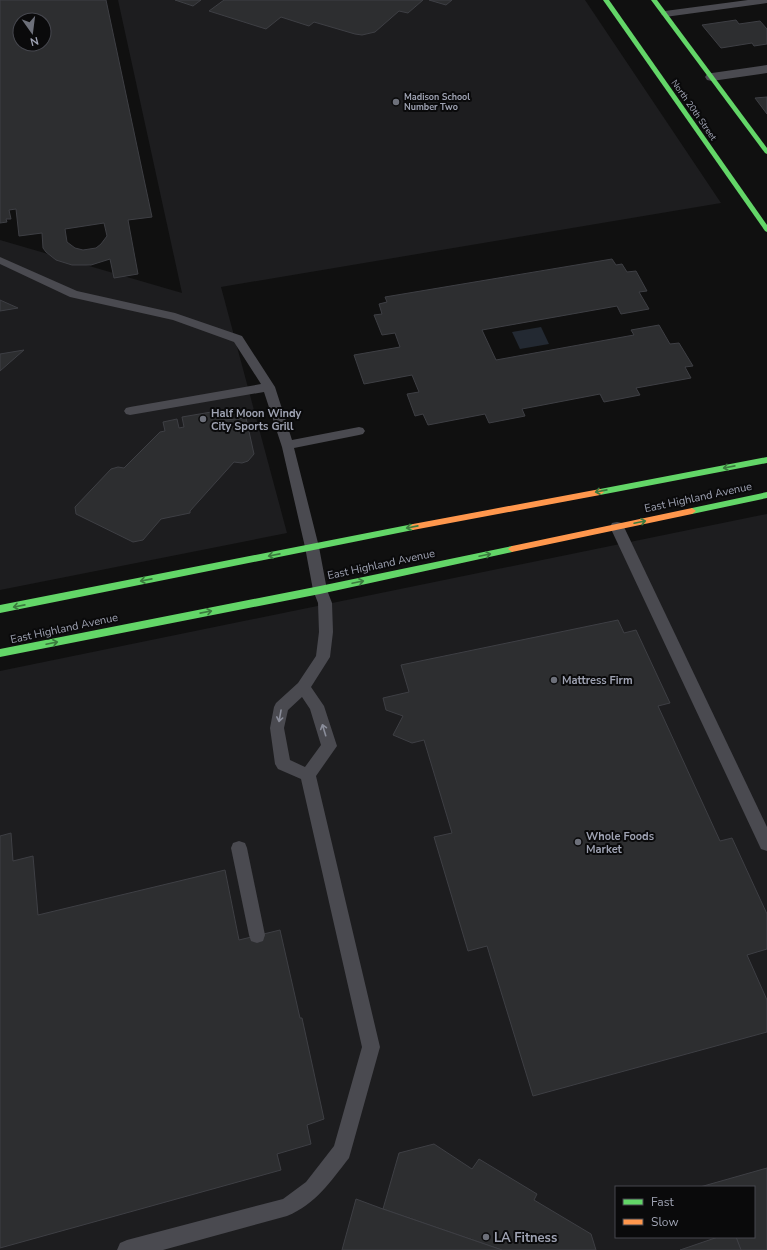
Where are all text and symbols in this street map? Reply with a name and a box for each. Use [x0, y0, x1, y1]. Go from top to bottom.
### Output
north arrow [12, 12, 52, 52]
text: N [28, 33, 40, 49]
street label: North 20th Street [669, 77, 720, 143]
place label: Madison School Number Two [404, 91, 470, 113]
marker: Madison School Number Two [391, 97, 401, 107]
place label: Half Moon Windy City Sports Grill [211, 406, 302, 434]
marker: Half Moon Windy City Sports Grill [198, 414, 208, 424]
one-way arrow [723, 463, 736, 471]
street label: East Highland Avenue [643, 479, 753, 516]
one-way arrow [595, 488, 608, 496]
one-way arrow [633, 518, 646, 526]
one-way arrow [405, 524, 418, 532]
street label: East Highland Avenue [326, 546, 436, 583]
one-way arrow [478, 550, 491, 558]
one-way arrow [268, 551, 281, 559]
one-way arrow [140, 577, 153, 585]
one-way arrow [351, 577, 364, 585]
one-way arrow [13, 602, 26, 610]
one-way arrow [199, 607, 212, 615]
street label: East Highland Avenue [9, 610, 119, 647]
one-way arrow [45, 638, 58, 646]
place label: Mattress Firm [562, 673, 633, 688]
marker: Mattress Firm [549, 675, 559, 685]
one-way arrow [275, 709, 283, 722]
one-way arrow [320, 724, 327, 737]
place label: Whole Foods Market [586, 829, 654, 857]
marker: Whole Foods Market [573, 837, 583, 847]
legend [615, 1186, 755, 1238]
text: Fast [651, 1194, 674, 1210]
text: Slow [651, 1214, 679, 1230]
place label: LA Fitness [494, 1229, 557, 1247]
marker: LA Fitness [481, 1232, 491, 1242]

